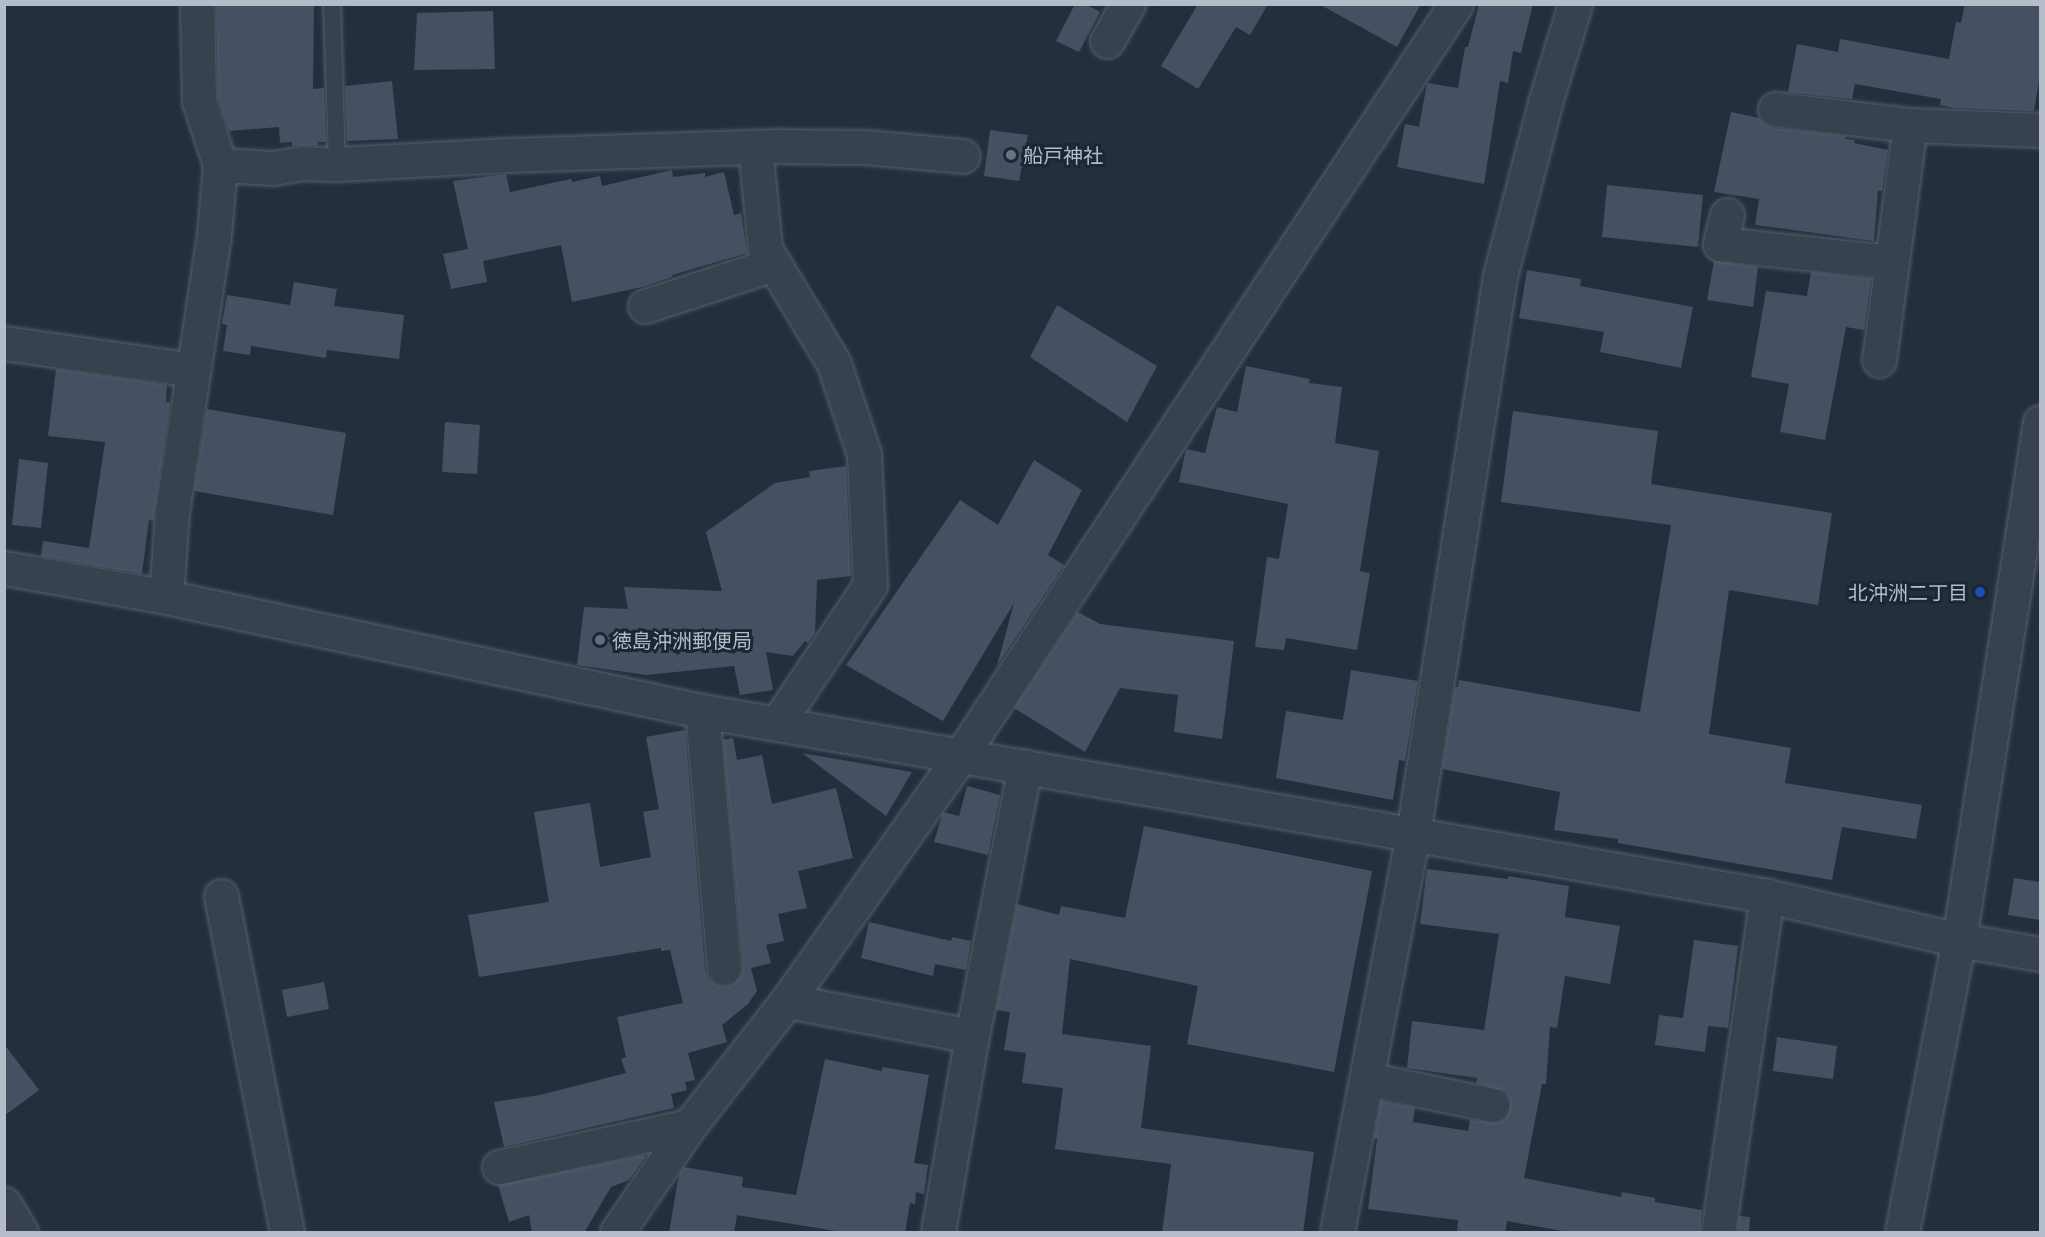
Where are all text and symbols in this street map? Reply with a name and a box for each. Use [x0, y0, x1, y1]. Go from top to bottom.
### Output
place label: 船戸神社 [1023, 143, 1103, 167]
marker: 船戸神社 [1004, 148, 1018, 162]
place label: 北沖洲二丁目 [1848, 580, 1968, 604]
marker: 北沖洲二丁目 [1973, 585, 1987, 599]
place label: 徳島沖洲郵便局 [612, 628, 752, 652]
marker: 徳島沖洲郵便局 [593, 633, 607, 647]

